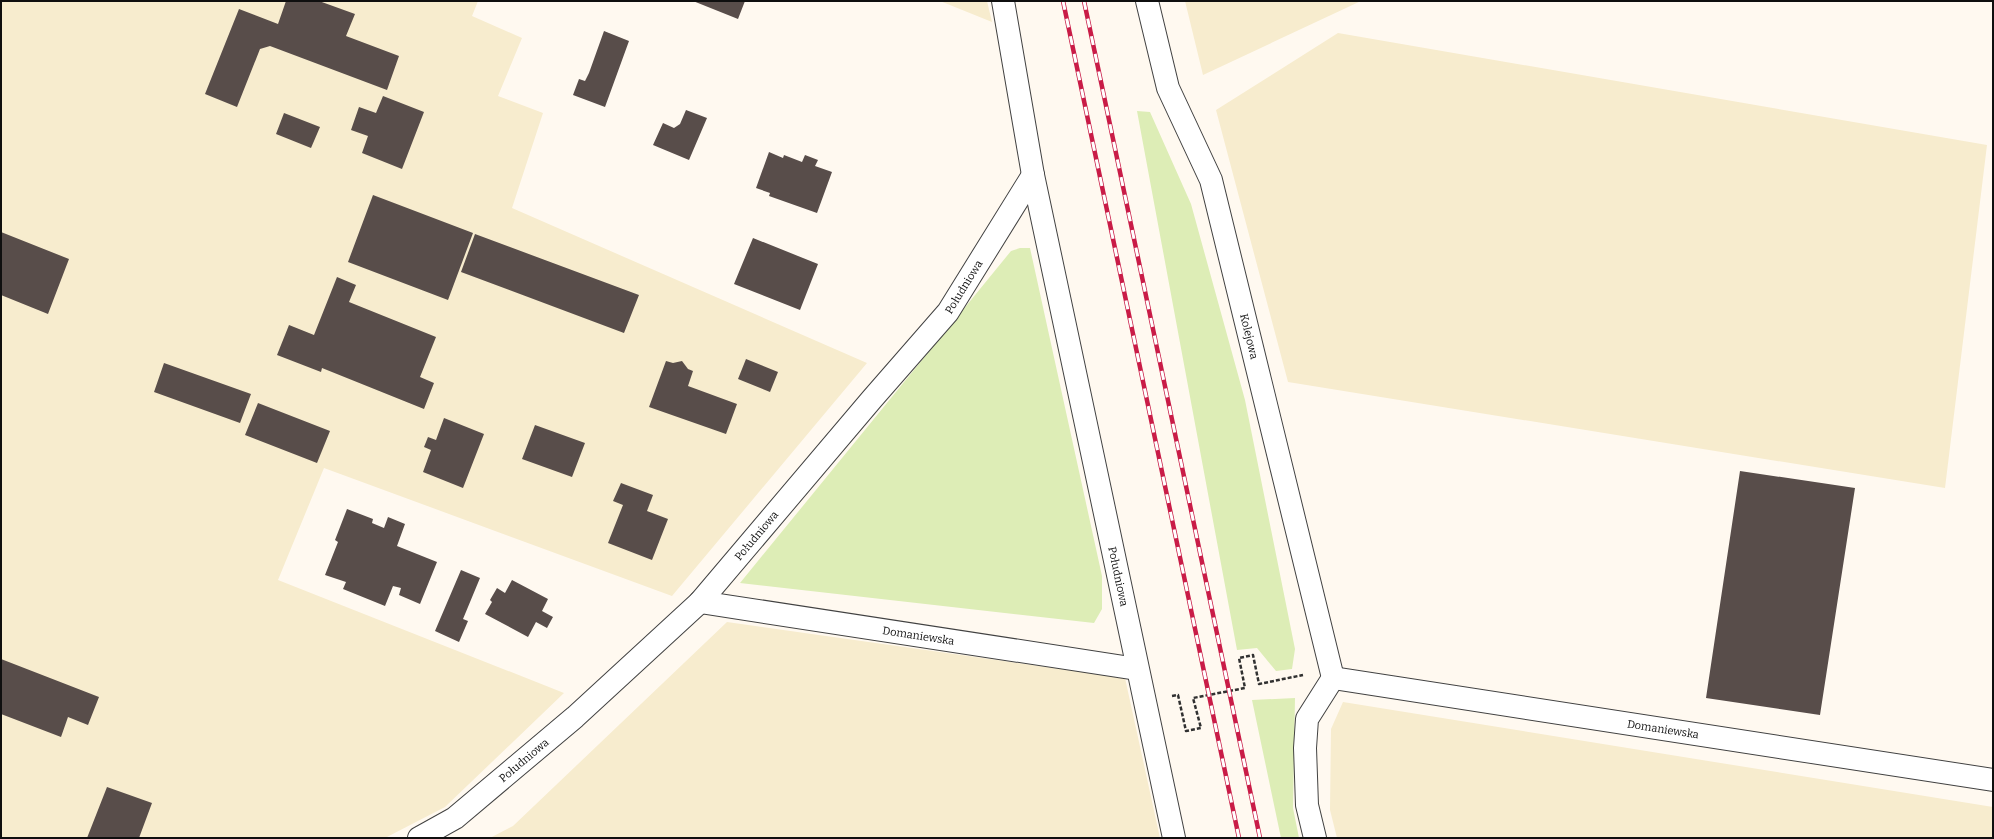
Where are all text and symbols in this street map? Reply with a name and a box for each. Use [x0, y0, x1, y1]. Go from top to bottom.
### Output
street label: Południowa [942, 258, 986, 316]
street label: Kolejowa [1237, 312, 1261, 361]
street label: Południowa [732, 508, 781, 563]
street label: Południowa [1105, 545, 1131, 608]
street label: Domaniewska [882, 624, 955, 648]
street label: Domaniewska [1626, 718, 1700, 741]
street label: Południowa [497, 736, 551, 785]

